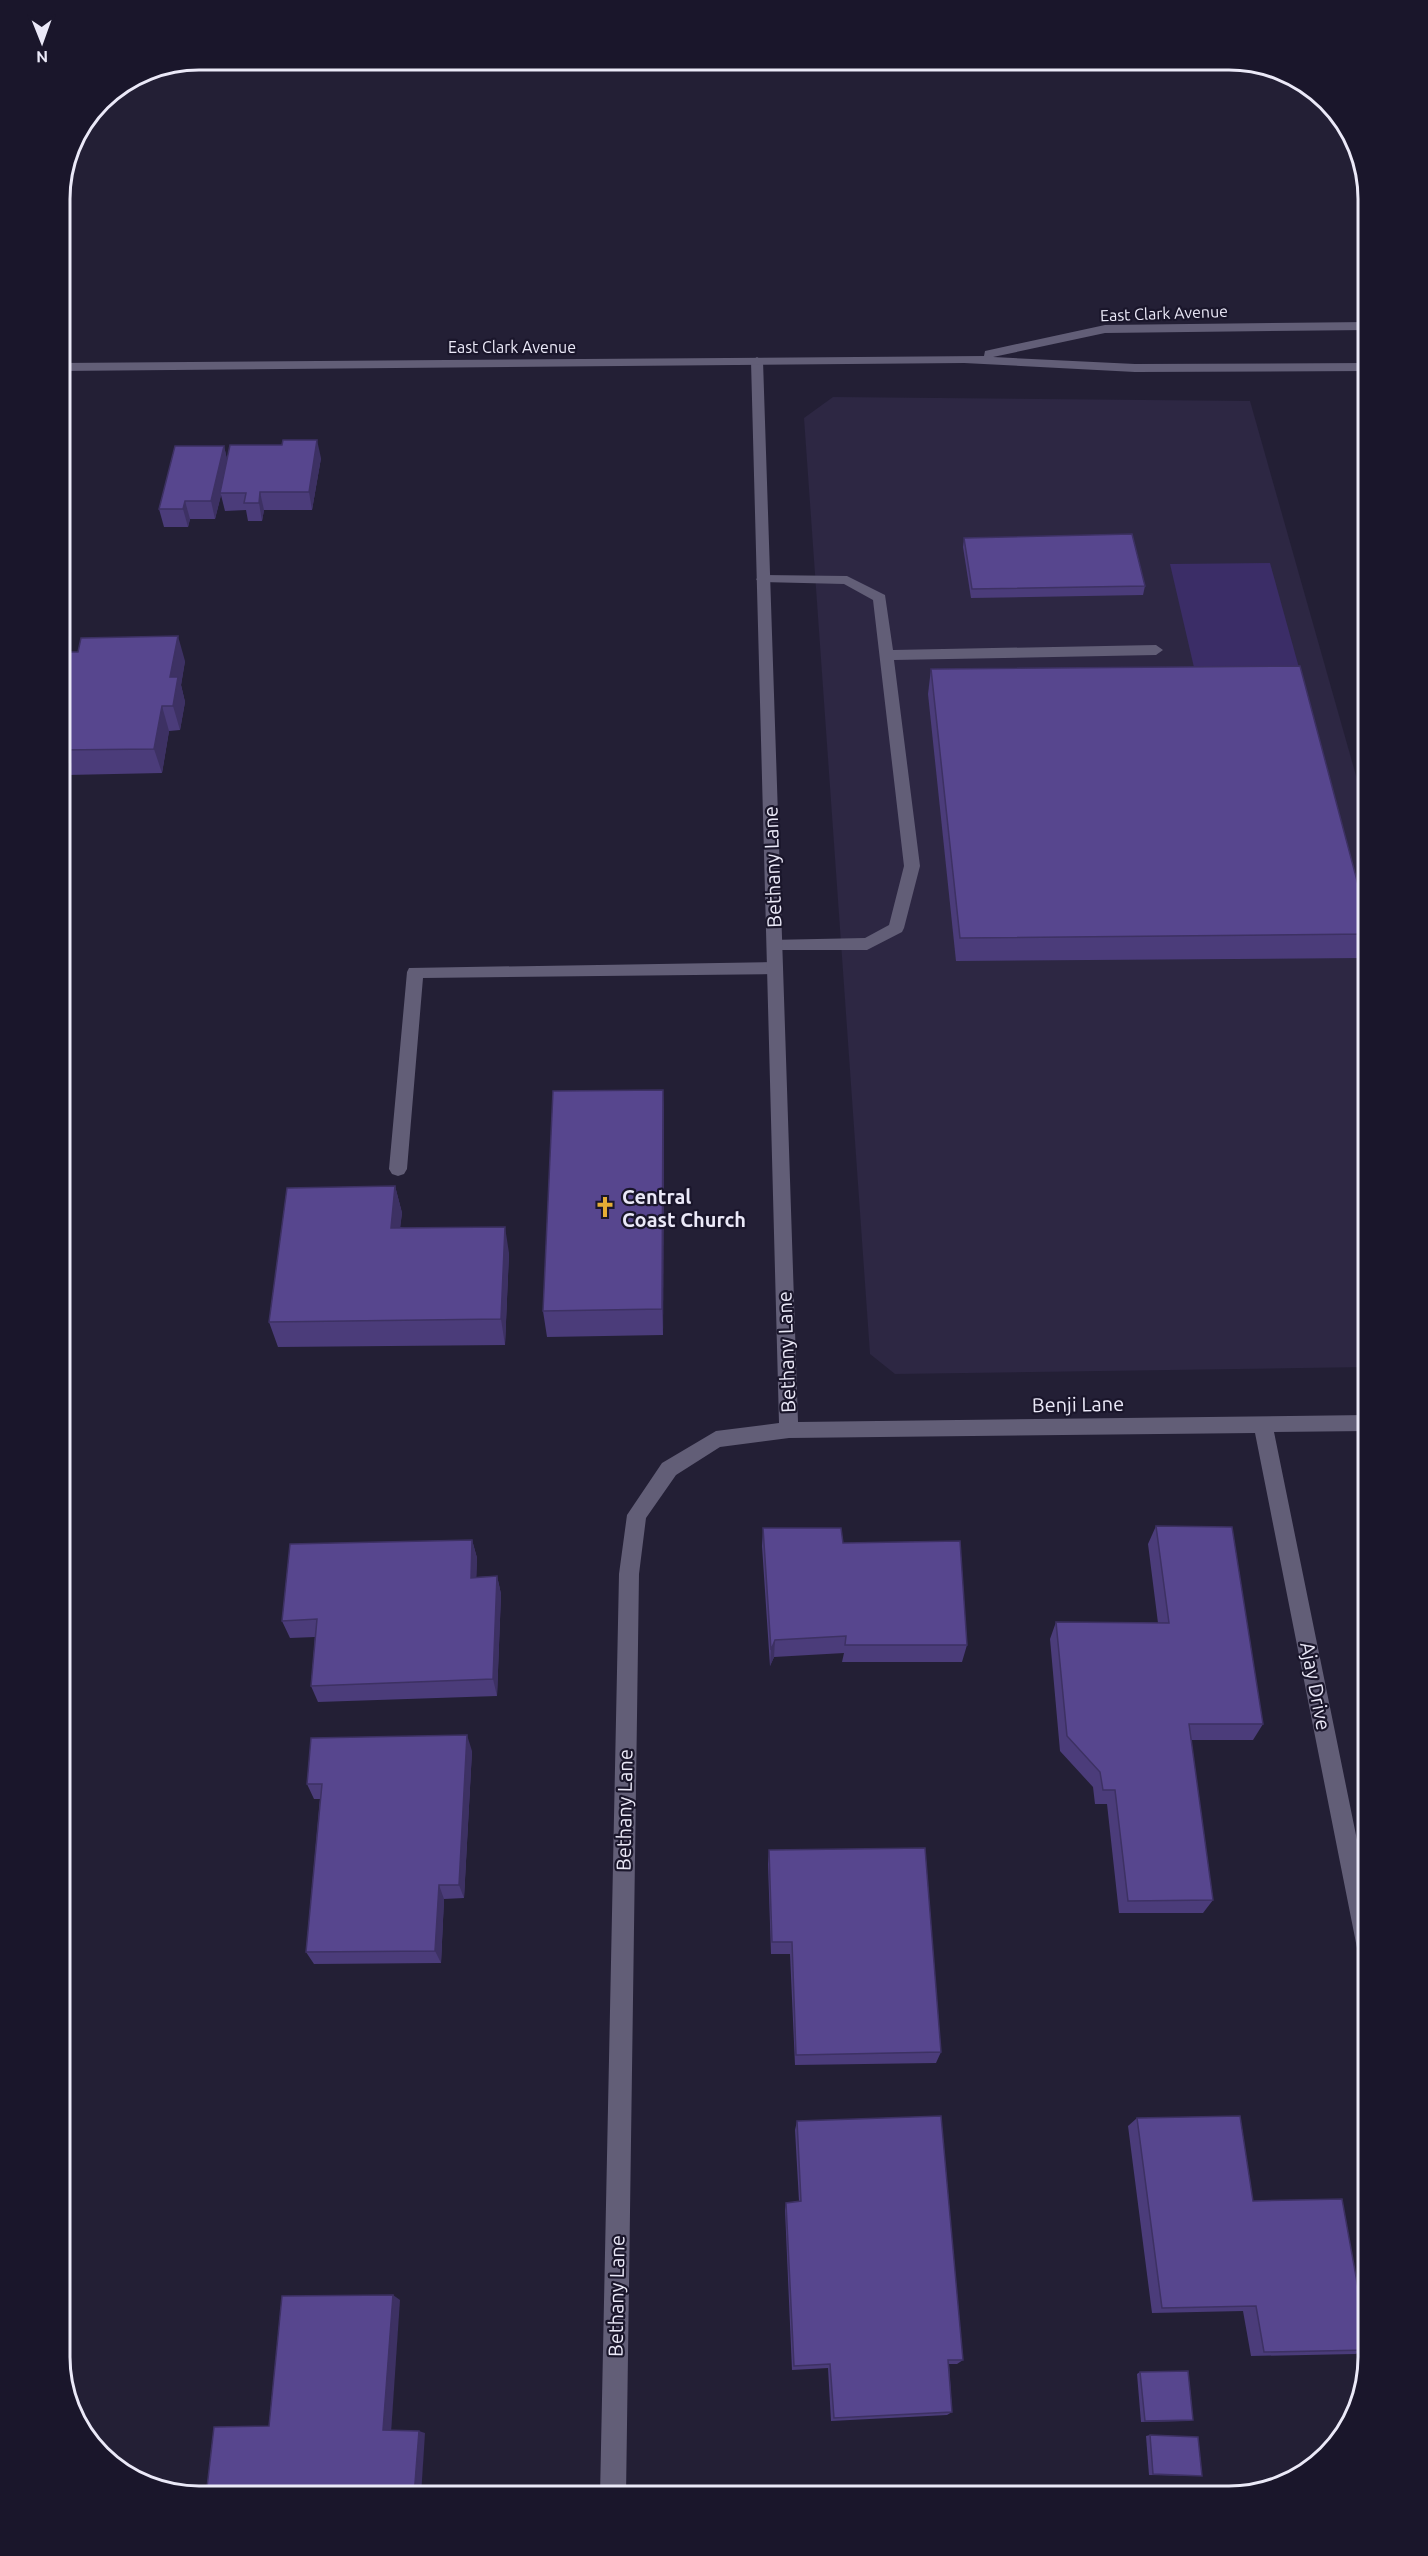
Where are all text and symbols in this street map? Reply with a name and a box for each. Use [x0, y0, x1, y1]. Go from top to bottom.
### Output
north arrow [12, 12, 72, 72]
text: N [36, 48, 48, 66]
street label: East Clark Avenue [1100, 302, 1228, 324]
street label: East Clark Avenue [448, 338, 576, 356]
street label: Bethany Lane [758, 806, 786, 928]
place label: Central Coast Church [622, 1185, 746, 1231]
church icon: Central Coast Church [593, 1195, 617, 1219]
street label: Bethany Lane [772, 1291, 800, 1413]
street label: Benji Lane [1032, 1392, 1124, 1416]
street label: Ajay Drive [1296, 1640, 1336, 1732]
street label: Bethany Lane [611, 1749, 637, 1871]
street label: Bethany Lane [603, 2235, 629, 2357]

